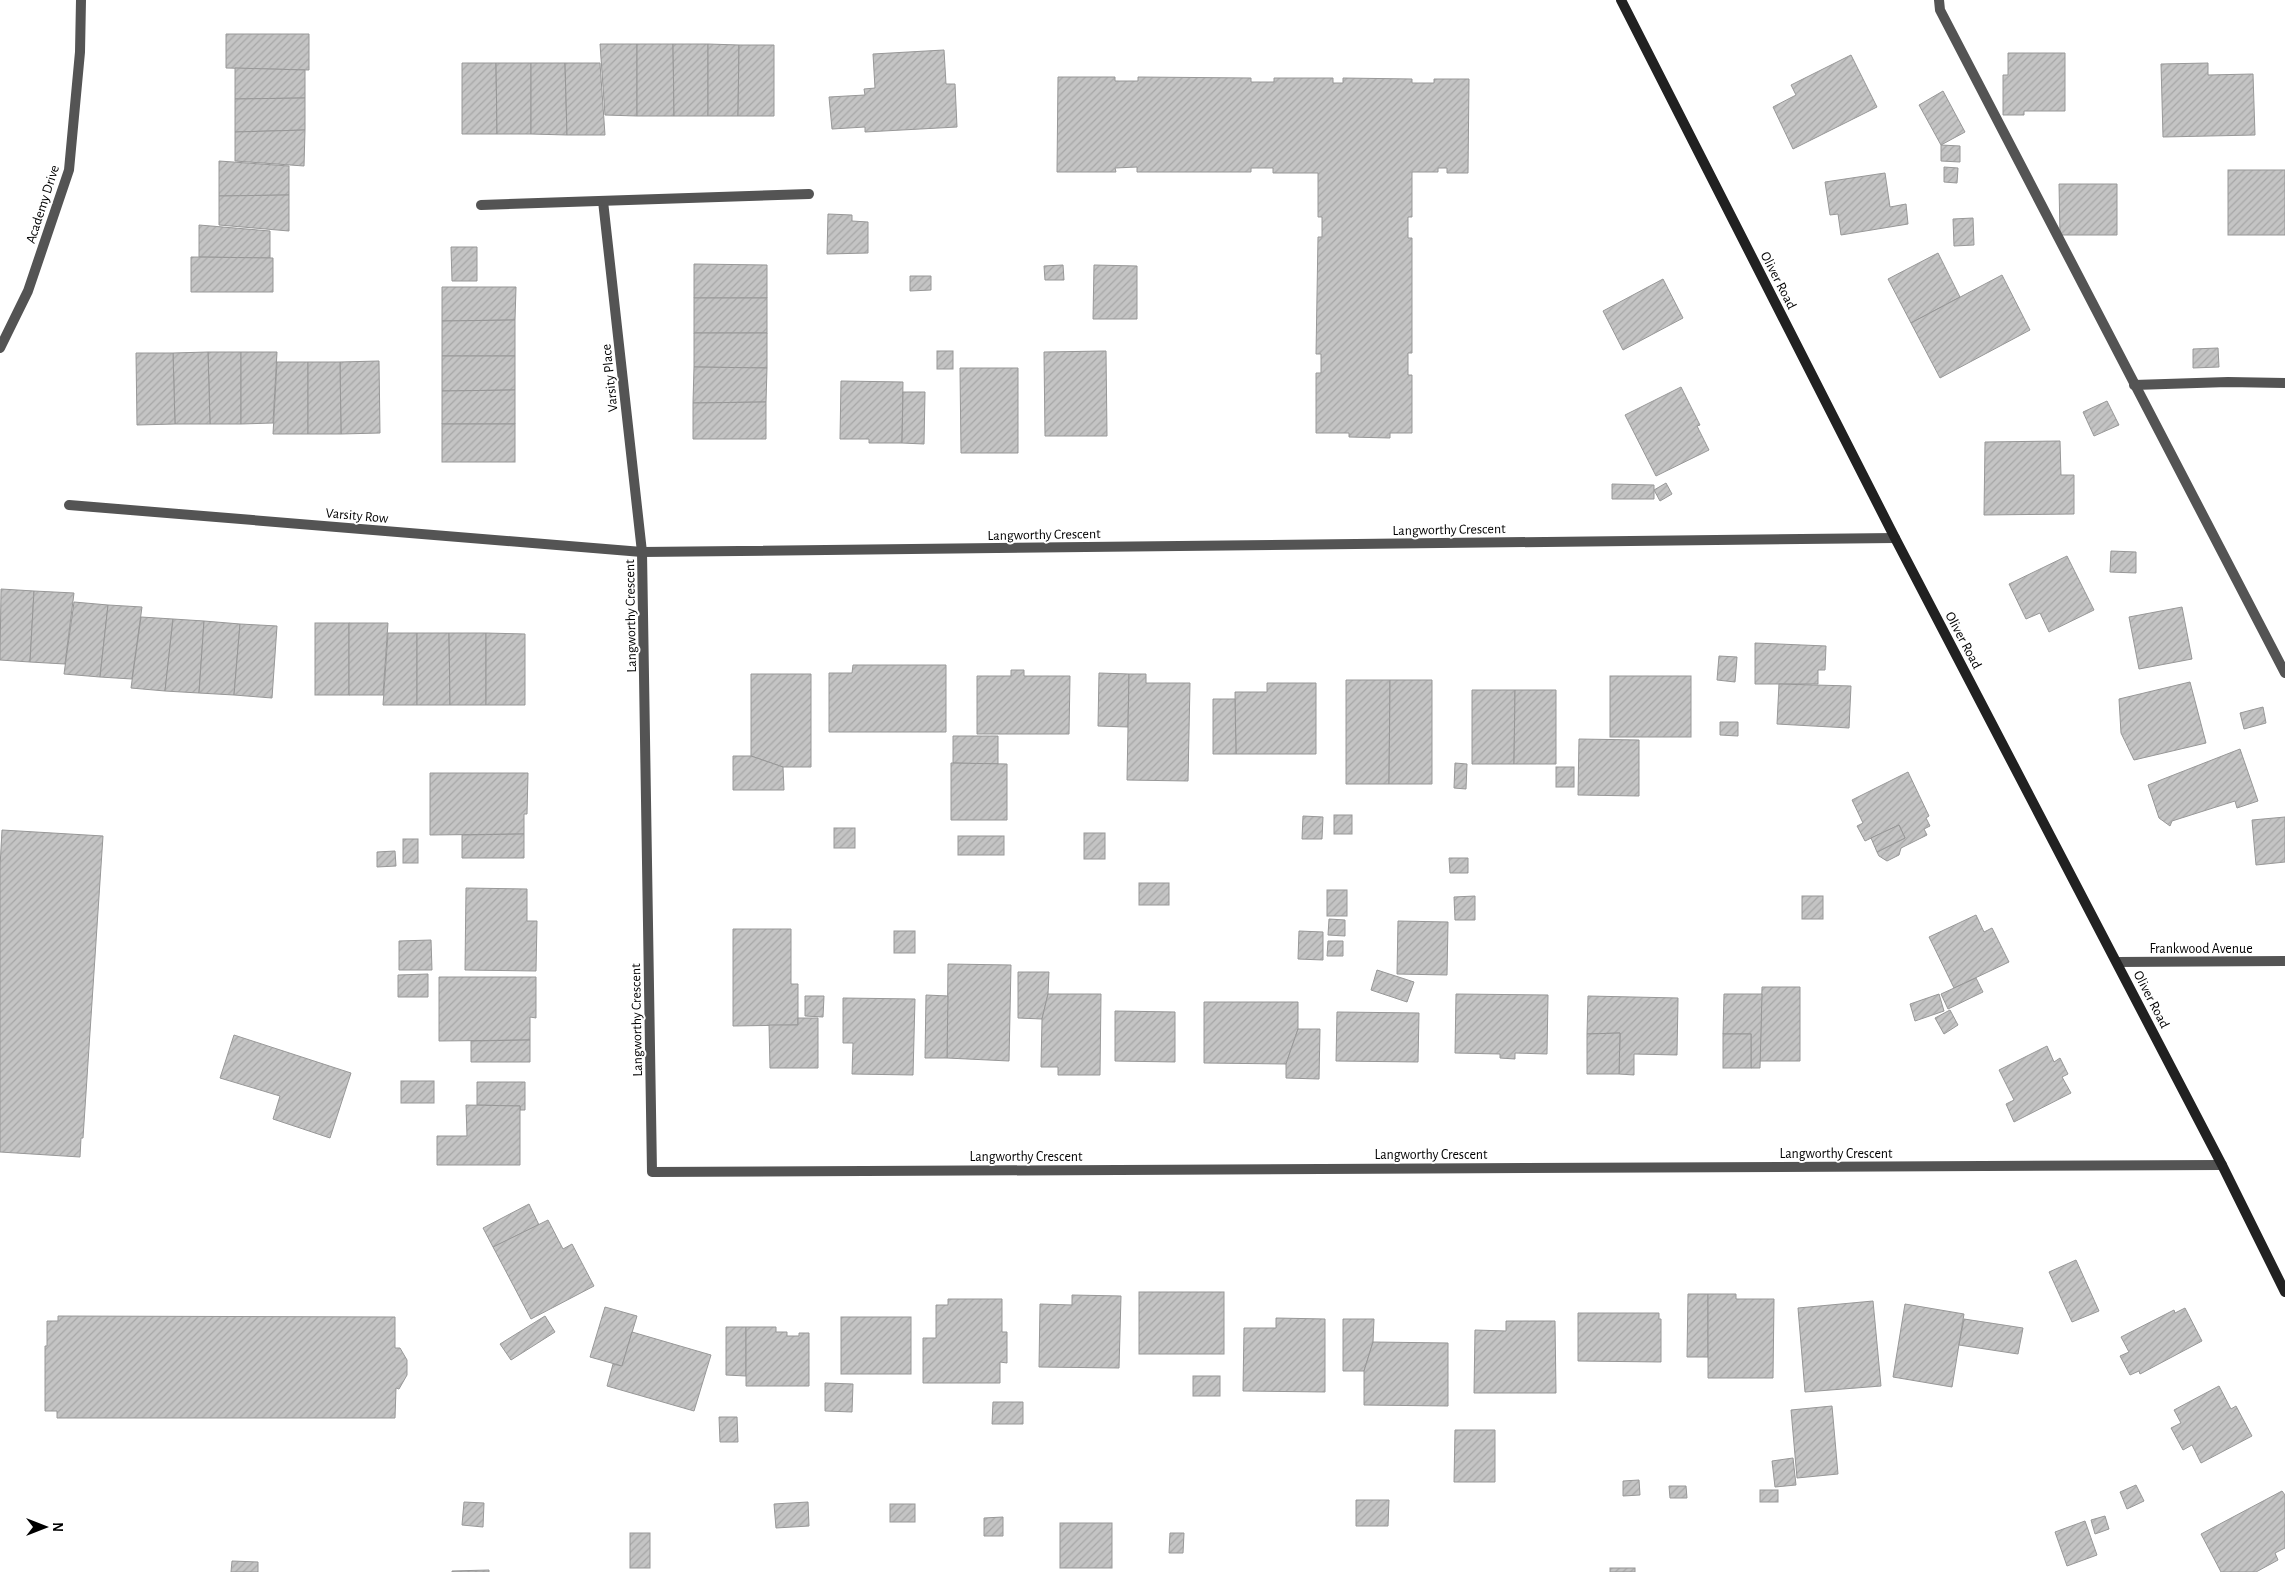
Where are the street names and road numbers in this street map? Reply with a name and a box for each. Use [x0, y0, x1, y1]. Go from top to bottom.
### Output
street label: Academy Drive [24, 163, 62, 245]
street label: Oliver Road [1758, 249, 1799, 312]
street label: Varsity Place [599, 343, 621, 413]
street label: Varsity Row [325, 506, 389, 526]
street label: Langworthy Crescent [1392, 522, 1506, 538]
street label: Langworthy Crescent [987, 527, 1101, 543]
street label: Langworthy Crescent [623, 559, 639, 673]
street label: Oliver Road [1942, 610, 1984, 671]
street label: Frankwood Avenue [2149, 942, 2253, 956]
street label: Langworthy Crescent [629, 963, 645, 1077]
street label: Oliver Road [2131, 968, 2172, 1031]
street label: Langworthy Crescent [1779, 1147, 1893, 1161]
street label: Langworthy Crescent [1374, 1148, 1488, 1162]
street label: Langworthy Crescent [969, 1150, 1083, 1164]

